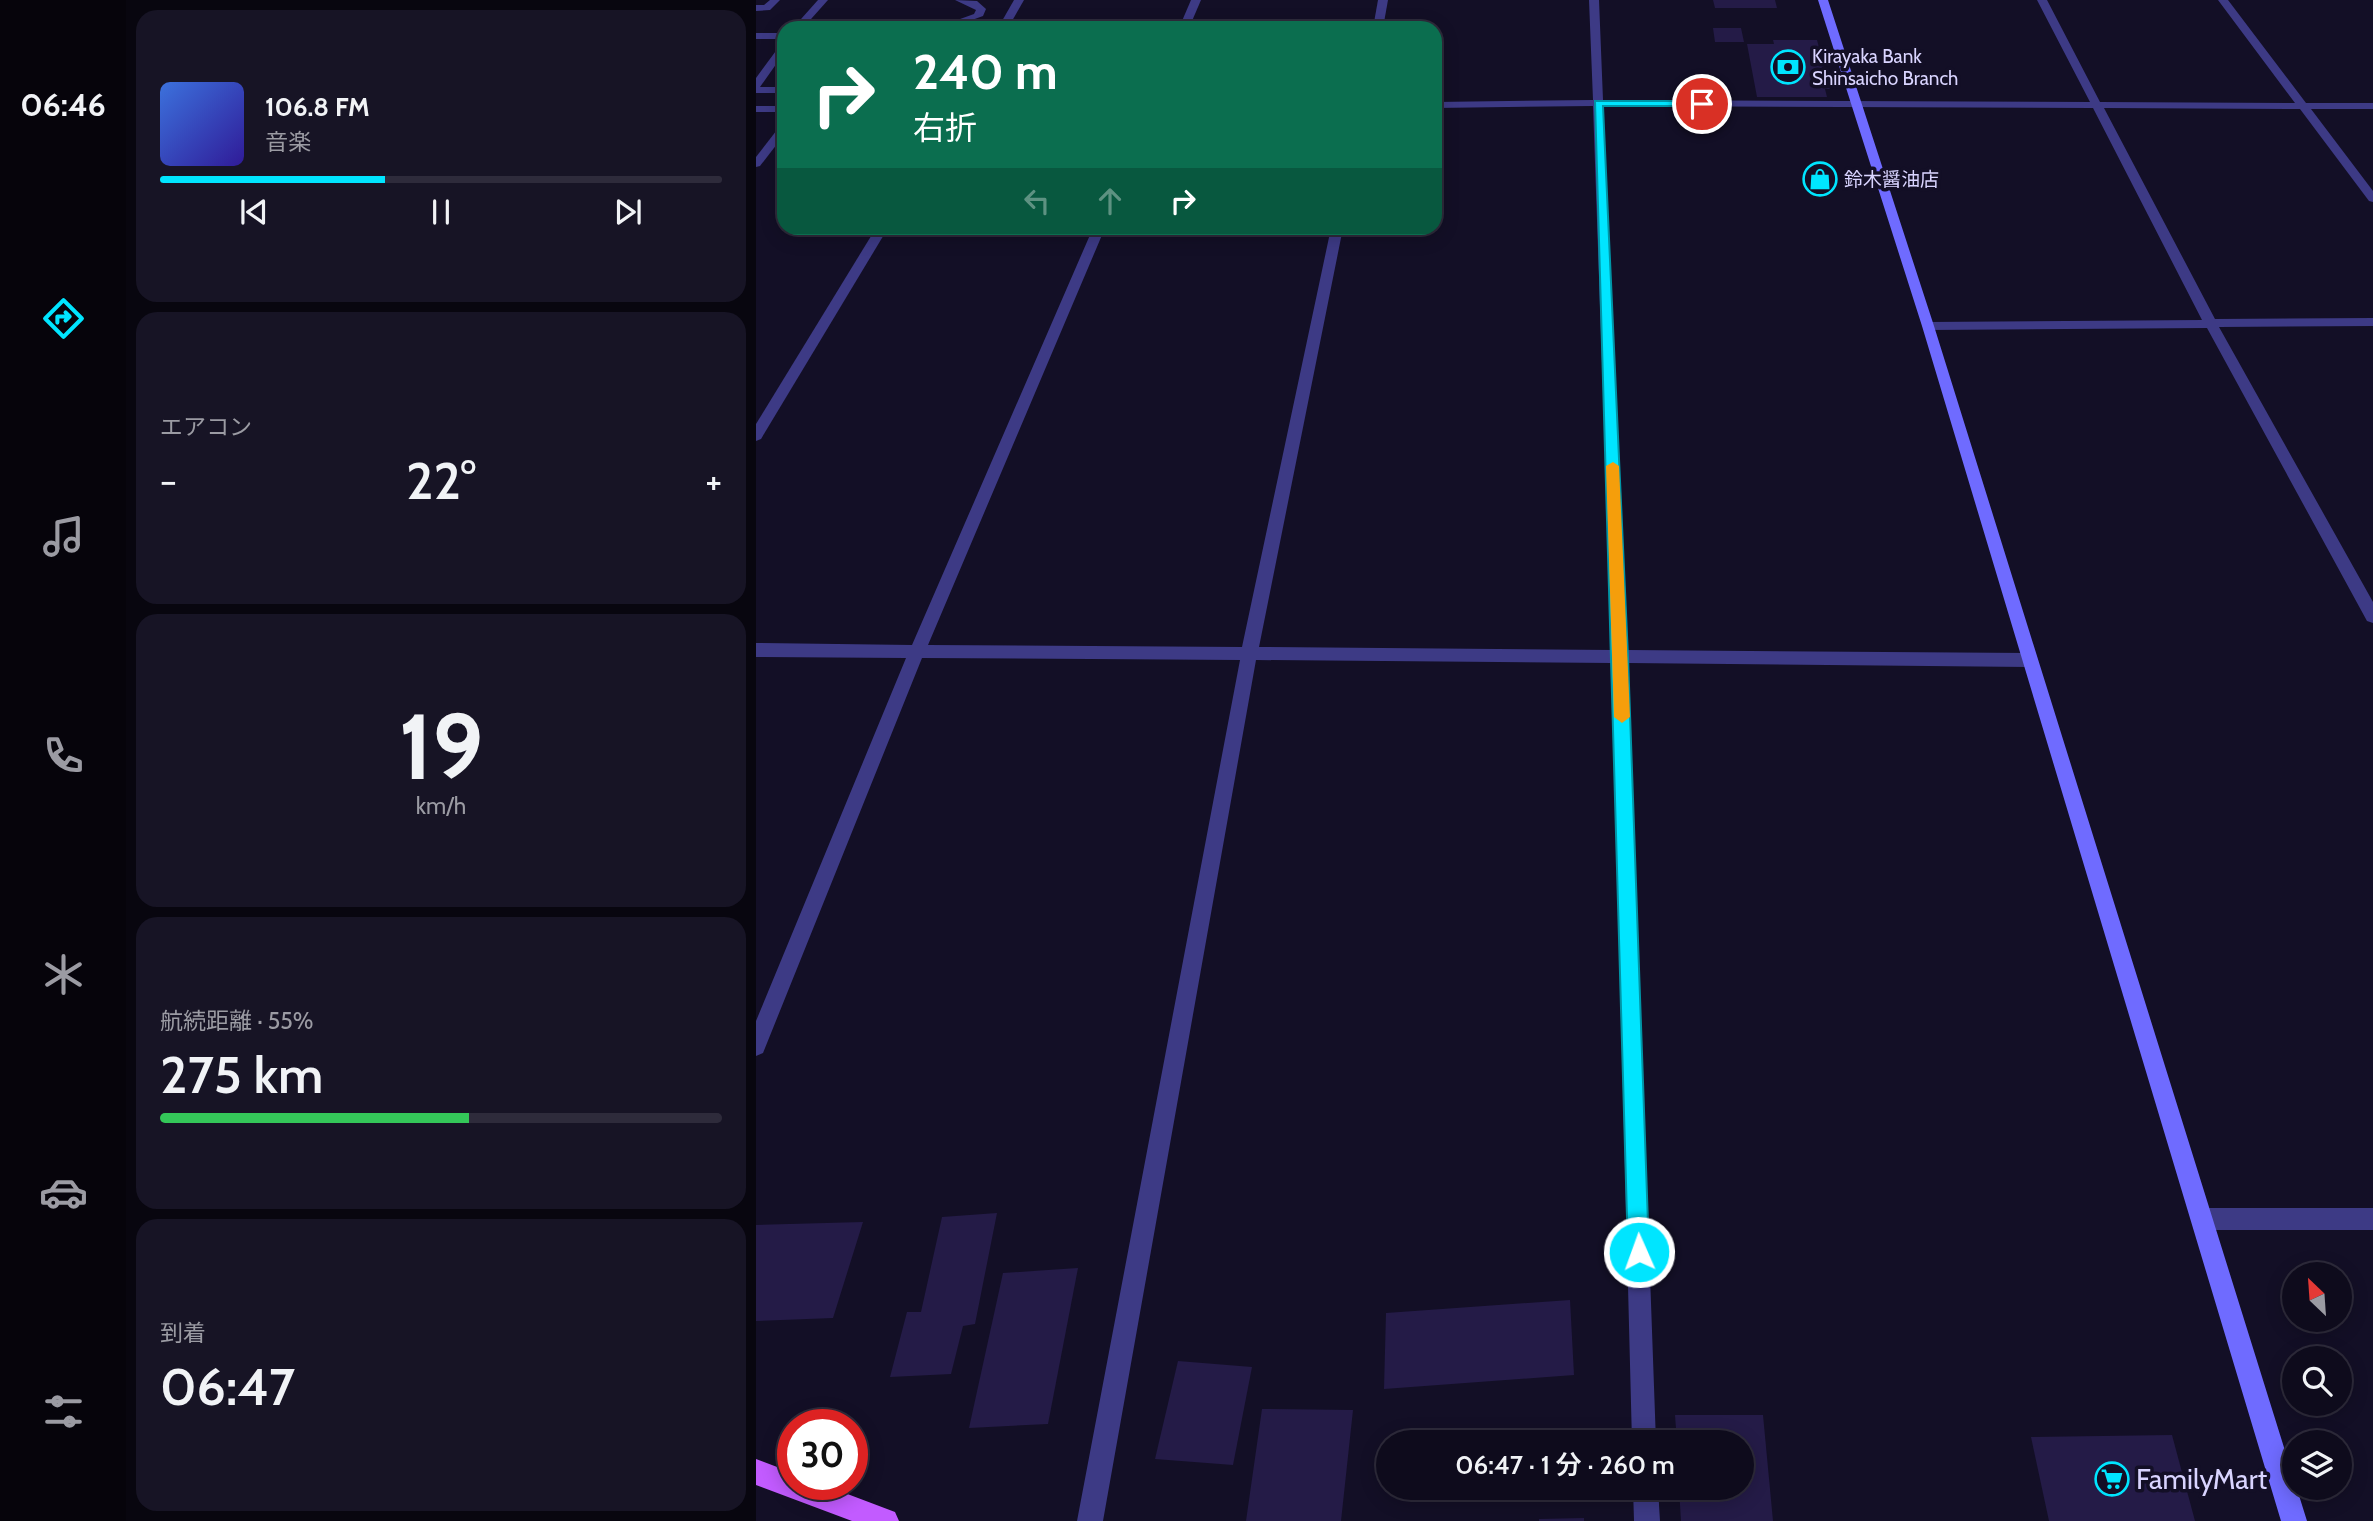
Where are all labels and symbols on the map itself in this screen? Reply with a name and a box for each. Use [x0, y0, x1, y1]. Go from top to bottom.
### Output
place label: Kirayaka Bank Shinsaicho Branch [1812, 45, 1958, 90]
bank icon: Kirayaka Bank Shinsaicho Branch [1769, 48, 1807, 86]
pin [1672, 74, 1732, 134]
shop icon: 鈴木醤油店 [1801, 160, 1839, 198]
place label: 鈴木醤油店 [1844, 168, 1939, 191]
position arrow [1602, 1215, 1676, 1289]
north arrow [2282, 1262, 2352, 1332]
speed limit sign: 30 [777, 1409, 868, 1500]
supermarket icon: FamilyMart [2093, 1460, 2131, 1498]
place label: FamilyMart [2136, 1462, 2267, 1496]

